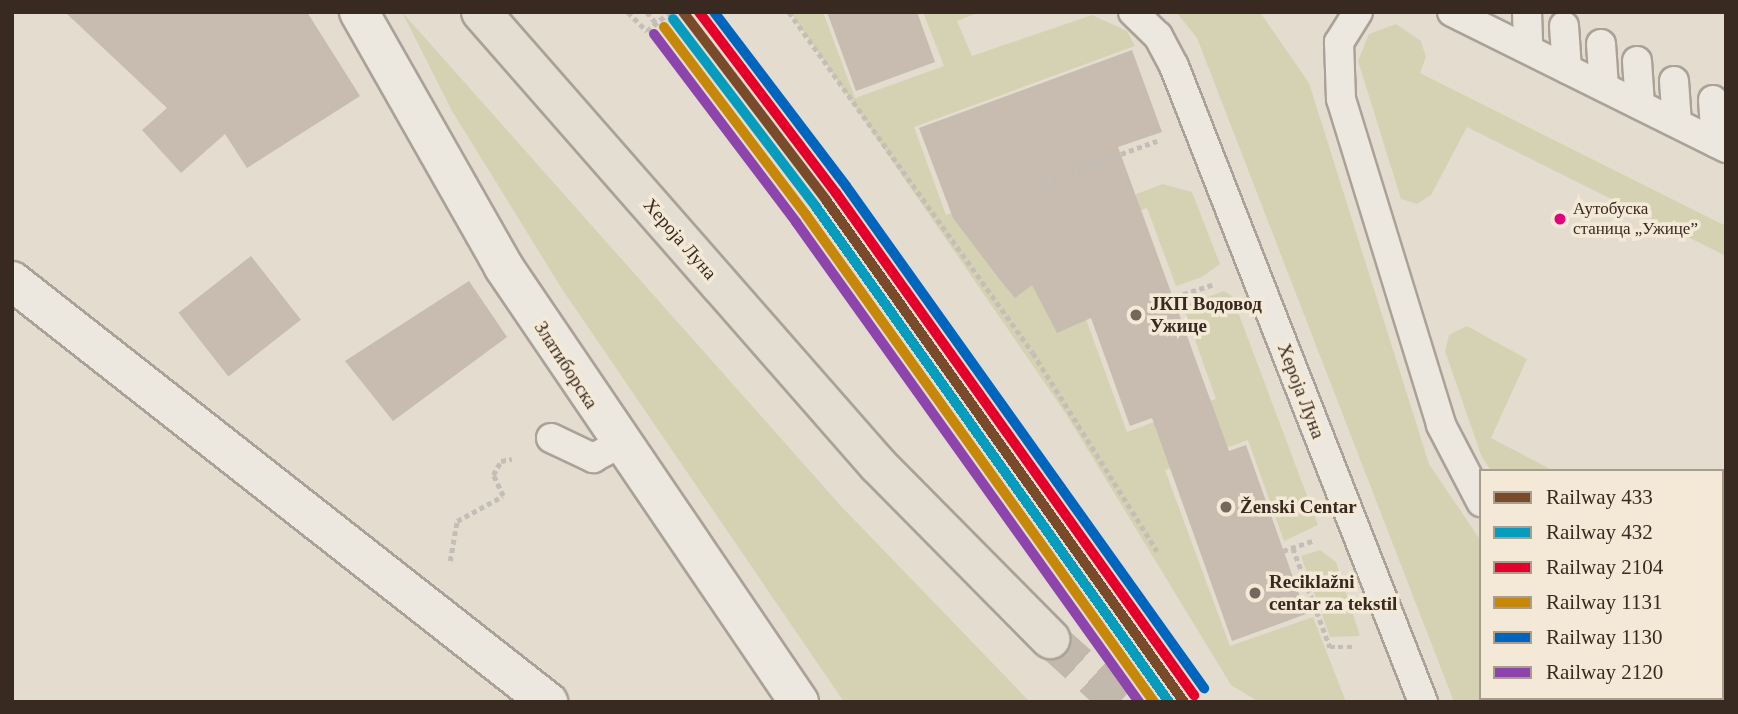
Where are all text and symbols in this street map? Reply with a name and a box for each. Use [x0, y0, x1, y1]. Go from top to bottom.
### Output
street label: Хероја Луна [639, 194, 721, 284]
place label: Аутобуска станица „Ужице” [1573, 199, 1698, 239]
marker: Аутобуска станица „Ужице” [1553, 212, 1567, 226]
place label: ЈКП Водовод Ужице [1150, 293, 1262, 337]
marker: ЈКП Водовод Ужице [1128, 307, 1144, 323]
street label: Златиборска [529, 317, 603, 413]
street label: Хероја Луна [1272, 340, 1330, 442]
legend [1479, 469, 1724, 700]
text: Railway 433 [1546, 485, 1653, 509]
place label: Ženski Centar [1240, 496, 1357, 518]
marker: Ženski Centar [1218, 499, 1234, 515]
text: Railway 432 [1546, 520, 1653, 544]
text: Railway 2104 [1546, 555, 1663, 579]
place label: Reciklažni centar za tekstil [1269, 571, 1398, 615]
marker: Reciklažni centar za tekstil [1247, 585, 1263, 601]
text: Railway 1131 [1546, 590, 1662, 614]
text: Railway 1130 [1546, 625, 1662, 649]
text: Railway 2120 [1546, 660, 1663, 684]

